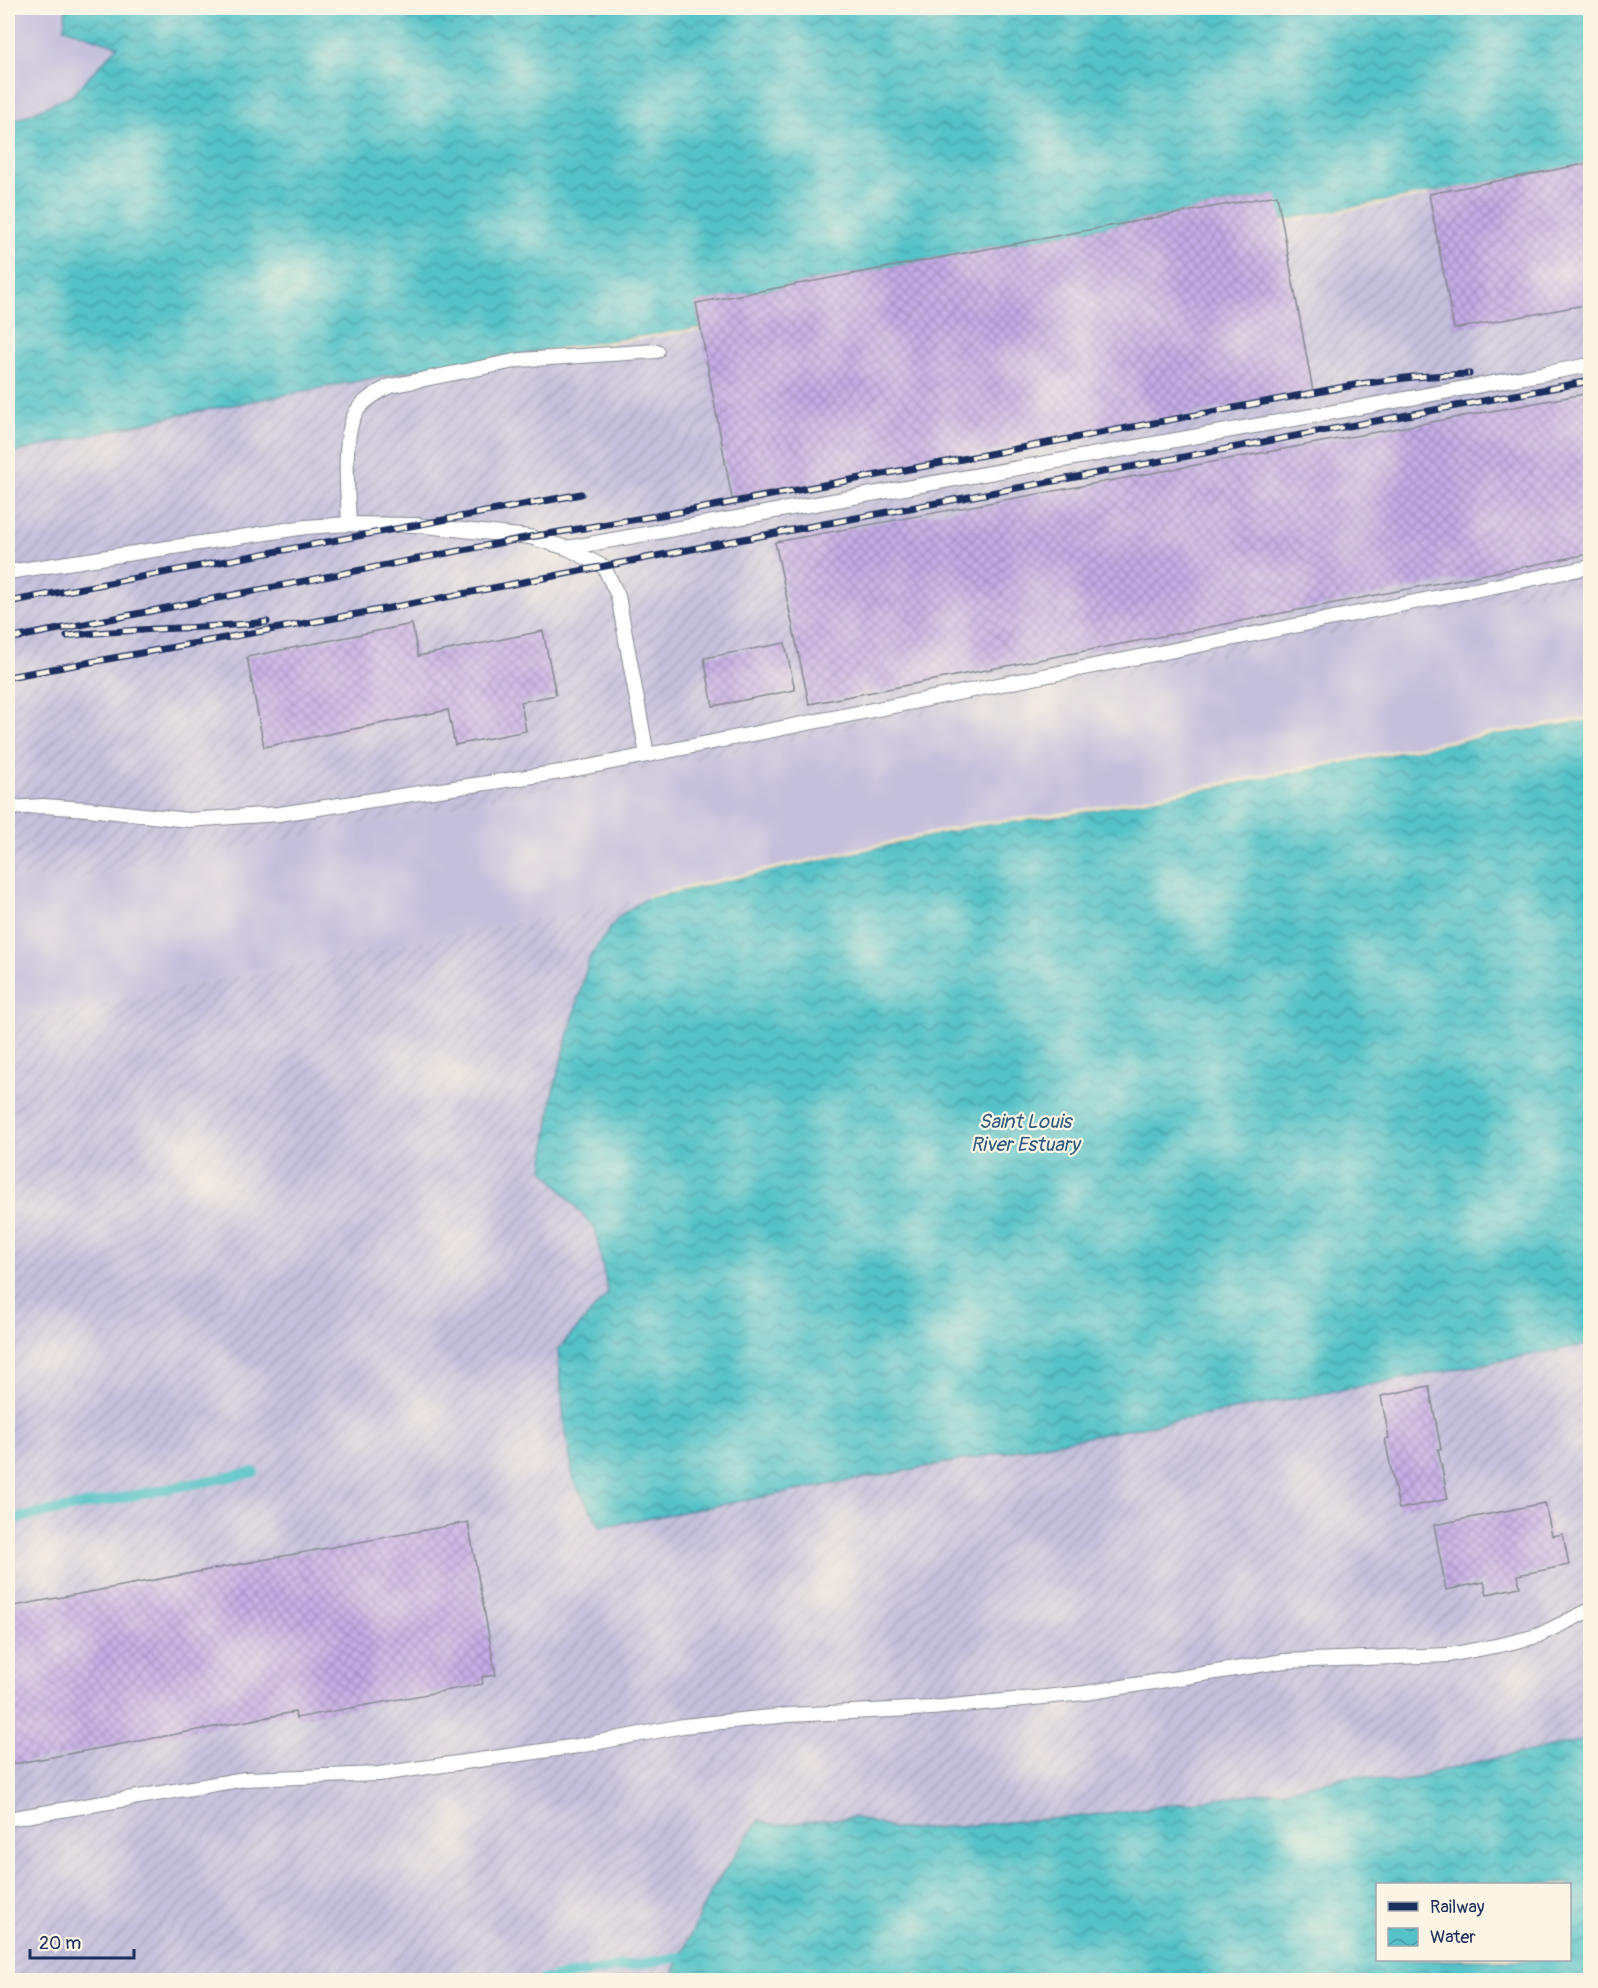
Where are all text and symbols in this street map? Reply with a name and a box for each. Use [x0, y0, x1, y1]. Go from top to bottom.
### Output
water label: Saint Louis River Estuary [971, 1109, 1082, 1157]
legend [1376, 1883, 1571, 1961]
text: Railway [1430, 1896, 1485, 1919]
scale bar [30, 1922, 134, 1960]
text: Water [1430, 1926, 1476, 1949]
text: 20 m [39, 1932, 81, 1955]

